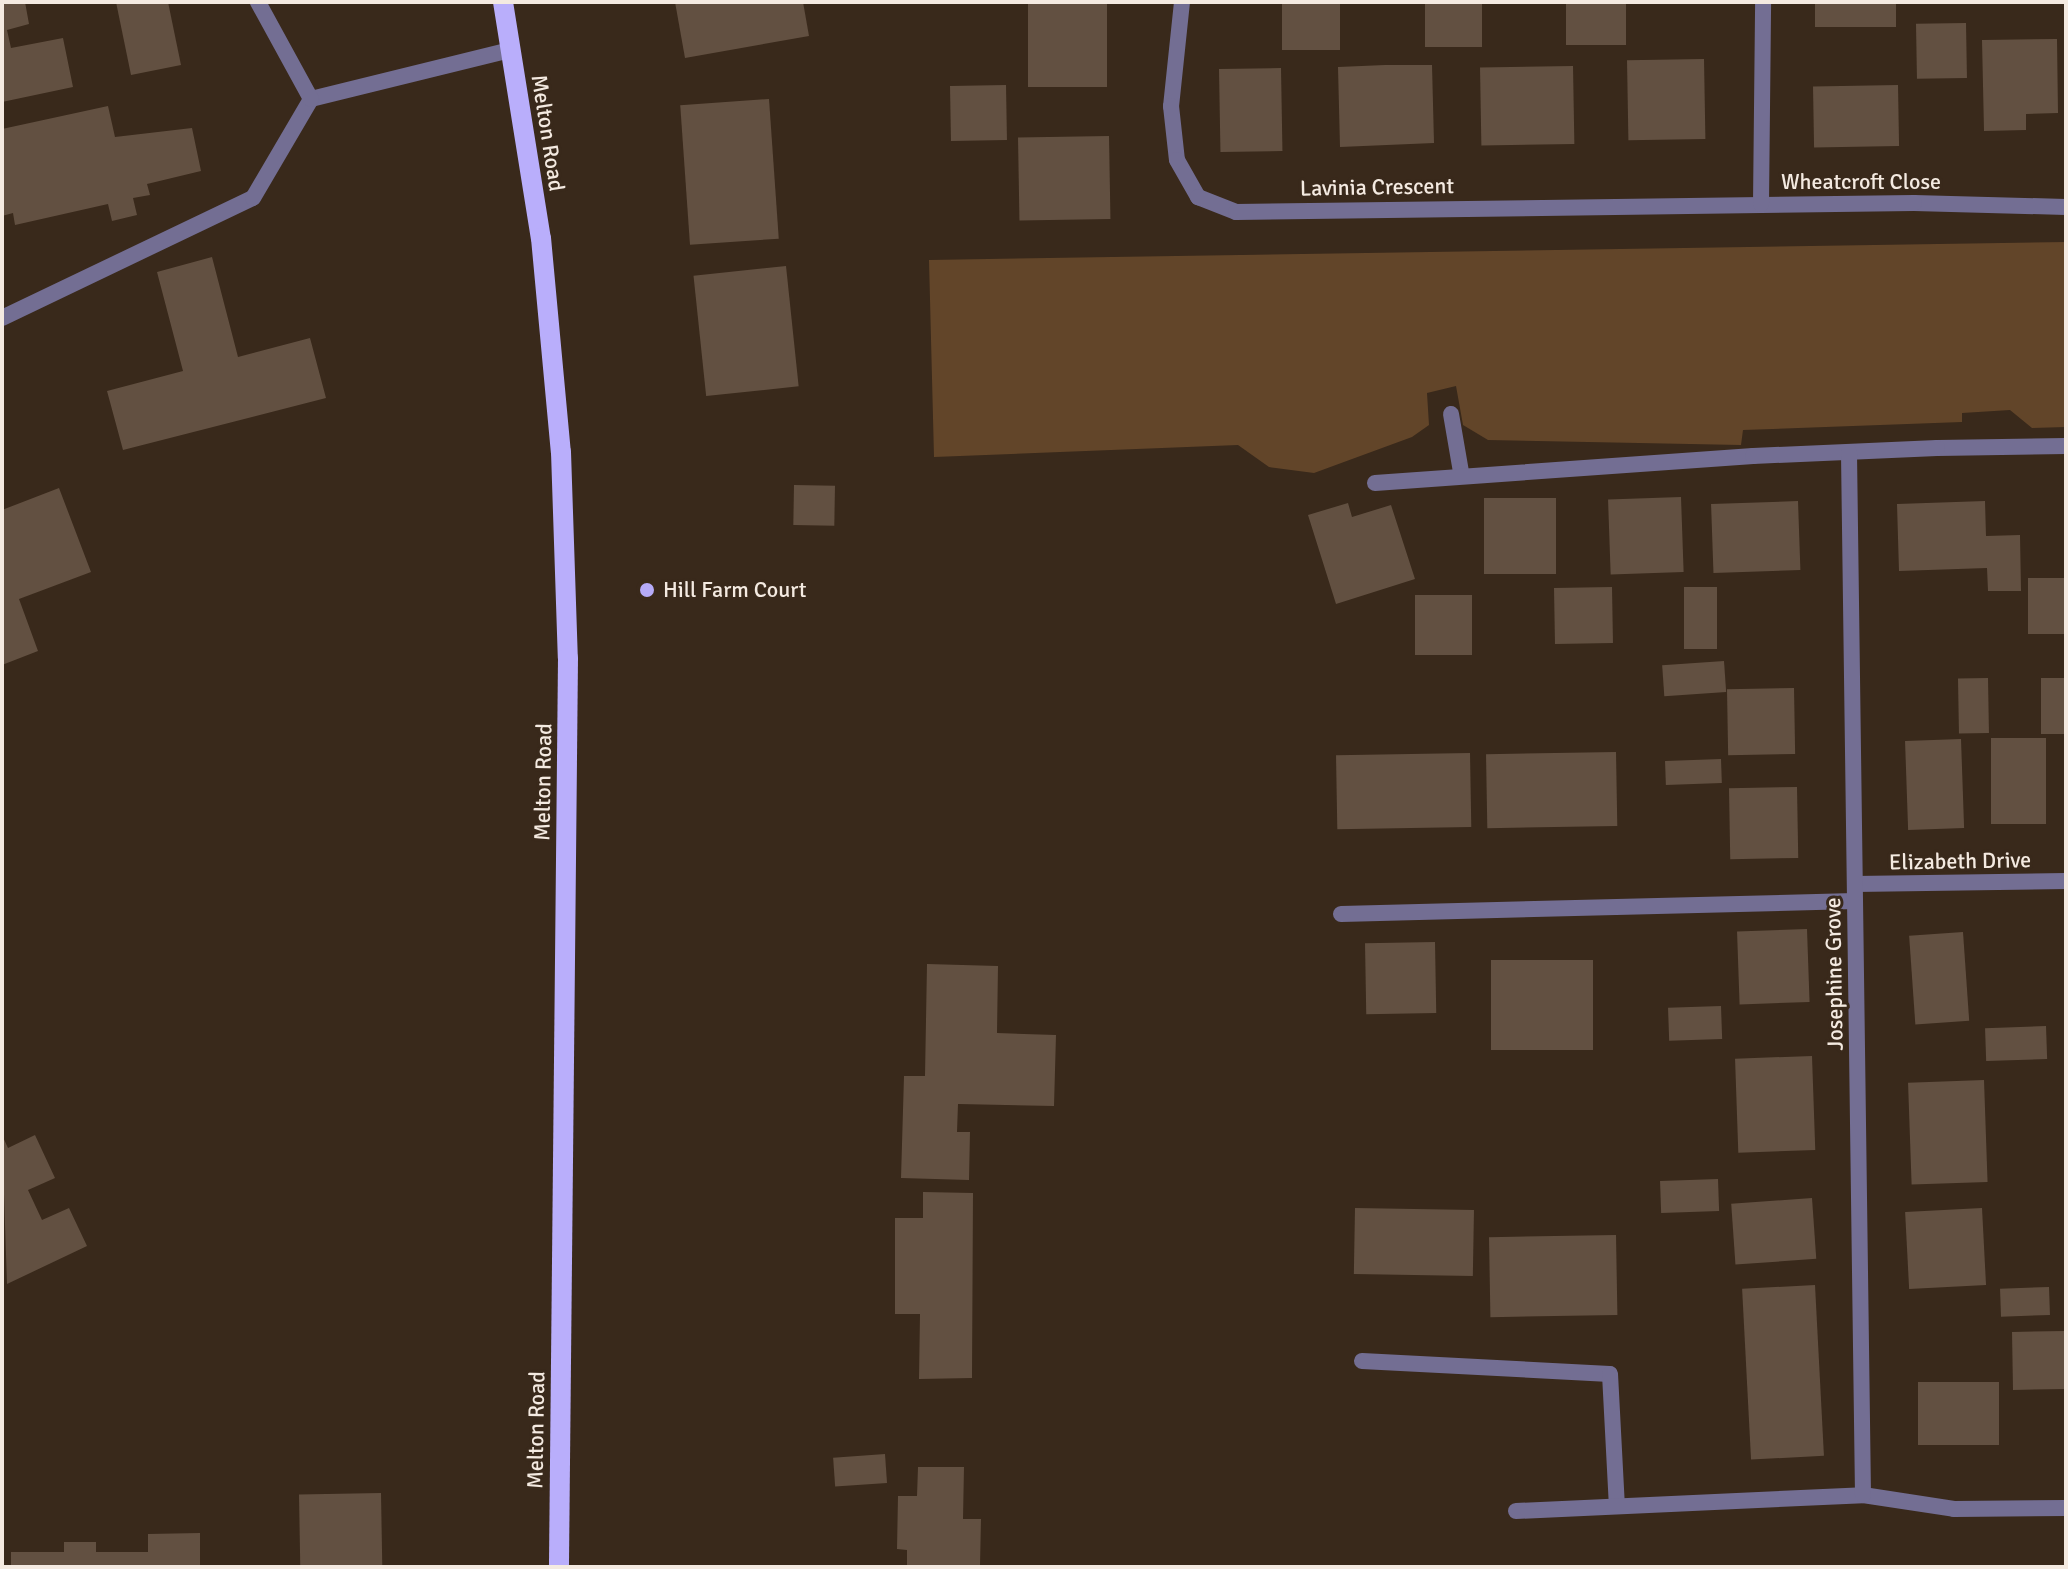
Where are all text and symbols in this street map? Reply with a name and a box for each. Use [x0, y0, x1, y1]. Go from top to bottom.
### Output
street label: Melton Road [526, 73, 570, 193]
street label: Wheatcroft Close [1781, 169, 1941, 195]
street label: Lavinia Crescent [1300, 172, 1454, 202]
place label: Hill Farm Court [663, 577, 807, 603]
marker: Hill Farm Court [638, 581, 656, 599]
street label: Melton Road [529, 723, 557, 841]
street label: Elizabeth Drive [1889, 847, 2031, 875]
street label: Josephine Grove [1819, 897, 1849, 1051]
street label: Melton Road [522, 1371, 550, 1489]

